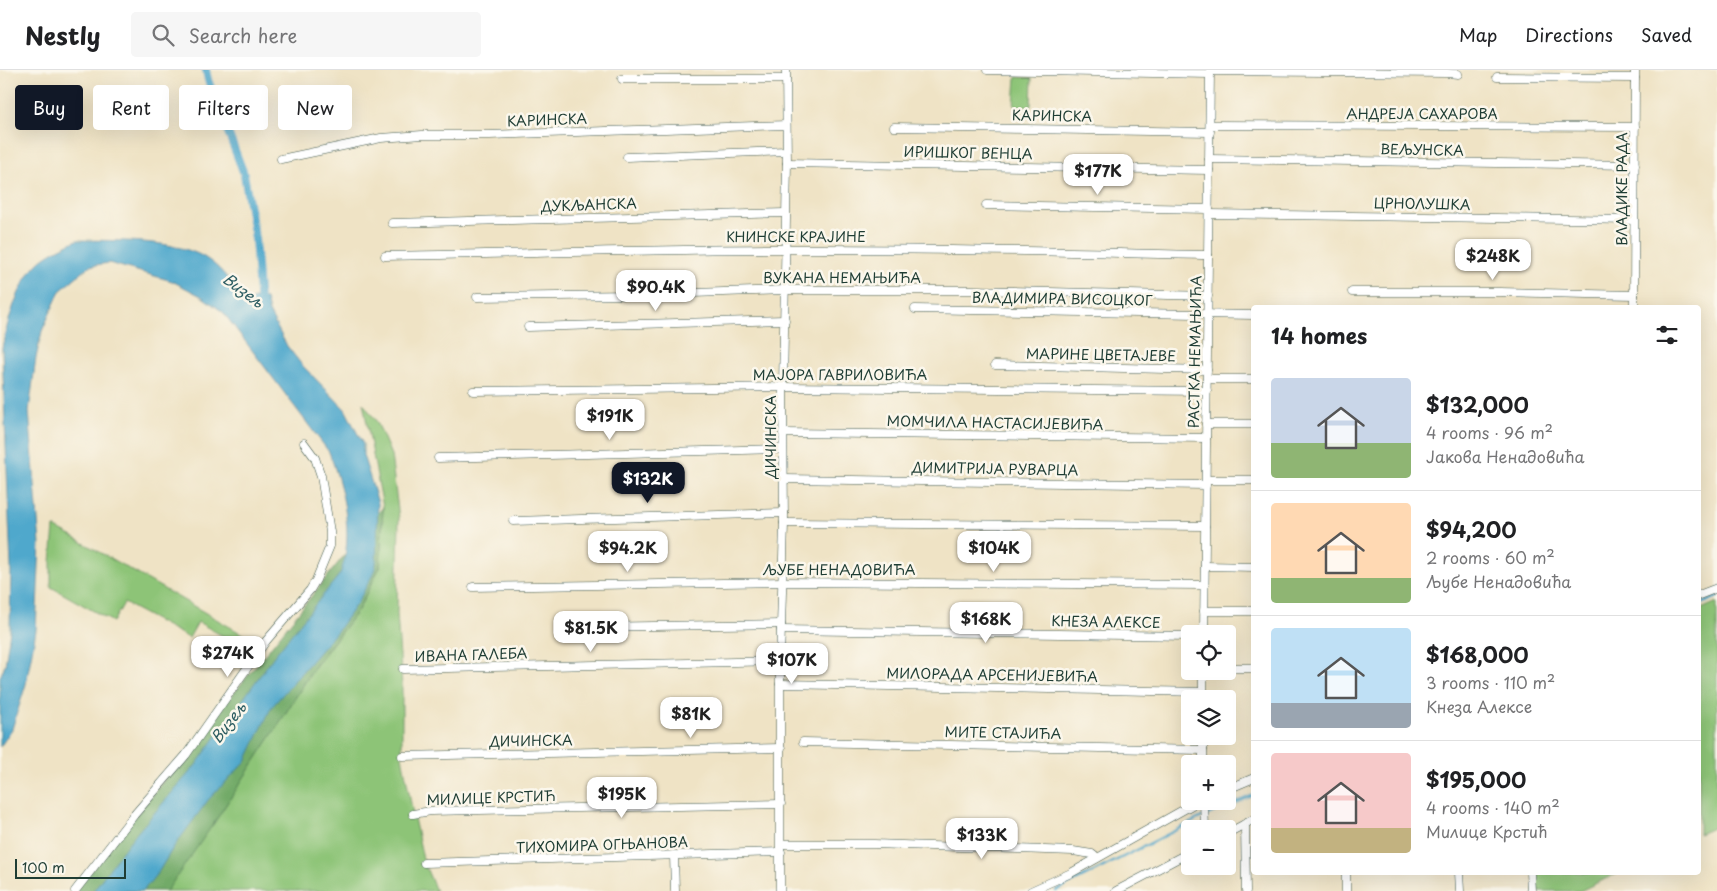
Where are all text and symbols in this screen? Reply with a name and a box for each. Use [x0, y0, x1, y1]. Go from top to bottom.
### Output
search box [131, 12, 481, 57]
text: Nestly [25, 17, 101, 53]
icon: search [149, 21, 177, 49]
text: Search here [189, 21, 297, 49]
text: Map [1459, 21, 1497, 48]
text: Directions [1525, 21, 1613, 48]
text: Saved [1641, 21, 1692, 48]
chip: Buy [15, 85, 83, 130]
chip: Rent [93, 85, 169, 130]
chip: Filters [179, 85, 268, 130]
chip: New [278, 85, 352, 130]
street label: АНДРЕЈА САХАРОВА [1346, 103, 1498, 124]
street label: КАРИНСКА [1012, 104, 1093, 127]
street label: КАРИНСКА [507, 108, 588, 131]
street label: ВЛАДИКЕ РАДА [1611, 132, 1632, 246]
street label: ВЕЉУНСКА [1380, 138, 1464, 161]
street label: ИРИШКОГ ВЕНЦА [903, 141, 1033, 164]
pin: $177K [1063, 154, 1133, 196]
text: $177K [1074, 158, 1122, 182]
street label: ДУКЉАНСКА [540, 192, 638, 217]
street label: ЦРНОЛУШКА [1373, 192, 1471, 215]
street label: КНИНСКЕ КРАЈИНЕ [726, 226, 866, 247]
pin: $248K [1458, 238, 1528, 281]
text: $248K [1466, 243, 1520, 267]
water label: Визељ [219, 267, 270, 313]
street label: ВУКАНА НЕМАЊИЋА [763, 267, 921, 288]
pin: $90.4K [615, 270, 697, 312]
text: $90.4K [627, 274, 685, 298]
street label: РАСТКА НЕМАЊИЋА [1183, 275, 1206, 429]
street label: ВЛАДИМИРА ВИСОЦКОГ [971, 286, 1153, 311]
text: 14 homes [1271, 319, 1367, 351]
icon: filters [1653, 321, 1681, 349]
street label: МАРИНЕ ЦВЕТАЈЕВЕ [1026, 343, 1176, 366]
street label: МАЈОРА ГАВРИЛОВИЋА [753, 364, 928, 385]
text: $132,000 [1426, 388, 1529, 420]
street label: ДИЧИНСКА [760, 395, 781, 480]
pin: $191K [575, 398, 645, 441]
icon: home [1311, 398, 1371, 458]
text: $191K [587, 403, 633, 427]
street label: МОМЧИЛА НАСТАСИЈЕВИЋА [886, 410, 1104, 435]
text: 4 rooms · 96 m² [1426, 420, 1553, 444]
text: Јакова Ненадовића [1426, 444, 1584, 468]
street label: ДИМИТРИЈА РУВАРЦА [911, 457, 1079, 480]
pin: $132K [613, 462, 683, 504]
text: $132K [623, 466, 673, 490]
text: $94,200 [1426, 513, 1517, 545]
icon: home [1311, 523, 1371, 583]
pin: $94.2K [587, 530, 669, 573]
pin: $104K [959, 530, 1029, 573]
text: $94.2K [599, 535, 657, 559]
text: $104K [968, 535, 1020, 559]
text: 2 rooms · 60 m² [1426, 545, 1555, 569]
street label: ЉУБЕ НЕНАДОВИЋА [762, 559, 916, 580]
text: Љубе Ненадовића [1426, 569, 1571, 593]
pin: $168K [951, 602, 1021, 644]
text: $168K [961, 606, 1011, 630]
pin: $81.5K [550, 610, 632, 653]
street label: КНЕЗА АЛЕКСЕ [1051, 610, 1161, 633]
text: $81.5K [564, 615, 618, 639]
map controls [1181, 625, 1236, 875]
button: locate [1181, 625, 1236, 680]
pin: $274K [193, 636, 263, 678]
text: $168,000 [1426, 638, 1529, 670]
text: $274K [202, 640, 254, 664]
street label: ИВАНА ГАЛЕБА [414, 642, 528, 667]
pin: $107K [757, 642, 827, 685]
text: $107K [767, 647, 817, 671]
icon: home [1311, 648, 1371, 708]
street label: МИЛОРАДА АРСЕНИЈЕВИЋА [886, 662, 1098, 687]
text: 3 rooms · 110 m² [1426, 670, 1555, 694]
button: layers [1181, 690, 1236, 745]
text: Кнеза Алексе [1426, 694, 1532, 718]
pin: $81K [661, 696, 721, 739]
water label: Визељ [205, 697, 251, 747]
text: $81K [671, 701, 711, 725]
street label: МИТЕ СТАЈИЋА [945, 721, 1062, 744]
street label: ДИЧИНСКА [488, 729, 573, 752]
button: + [1181, 755, 1236, 810]
text: $195,000 [1426, 763, 1526, 795]
icon: home [1311, 773, 1371, 833]
pin: $195K [587, 776, 657, 819]
text: $195K [598, 781, 646, 805]
street label: МИЛИЦЕ КРСТИЋ [426, 785, 556, 810]
text: 4 rooms · 140 m² [1426, 795, 1560, 819]
pin: $133K [947, 818, 1017, 860]
text: Милице Крстић [1426, 819, 1547, 843]
button: − [1181, 820, 1236, 875]
text: $133K [957, 822, 1007, 846]
street label: ТИХОМИРА ОГЊАНОВА [516, 831, 688, 858]
scale bar [15, 856, 126, 879]
text: 100 m [22, 857, 65, 878]

